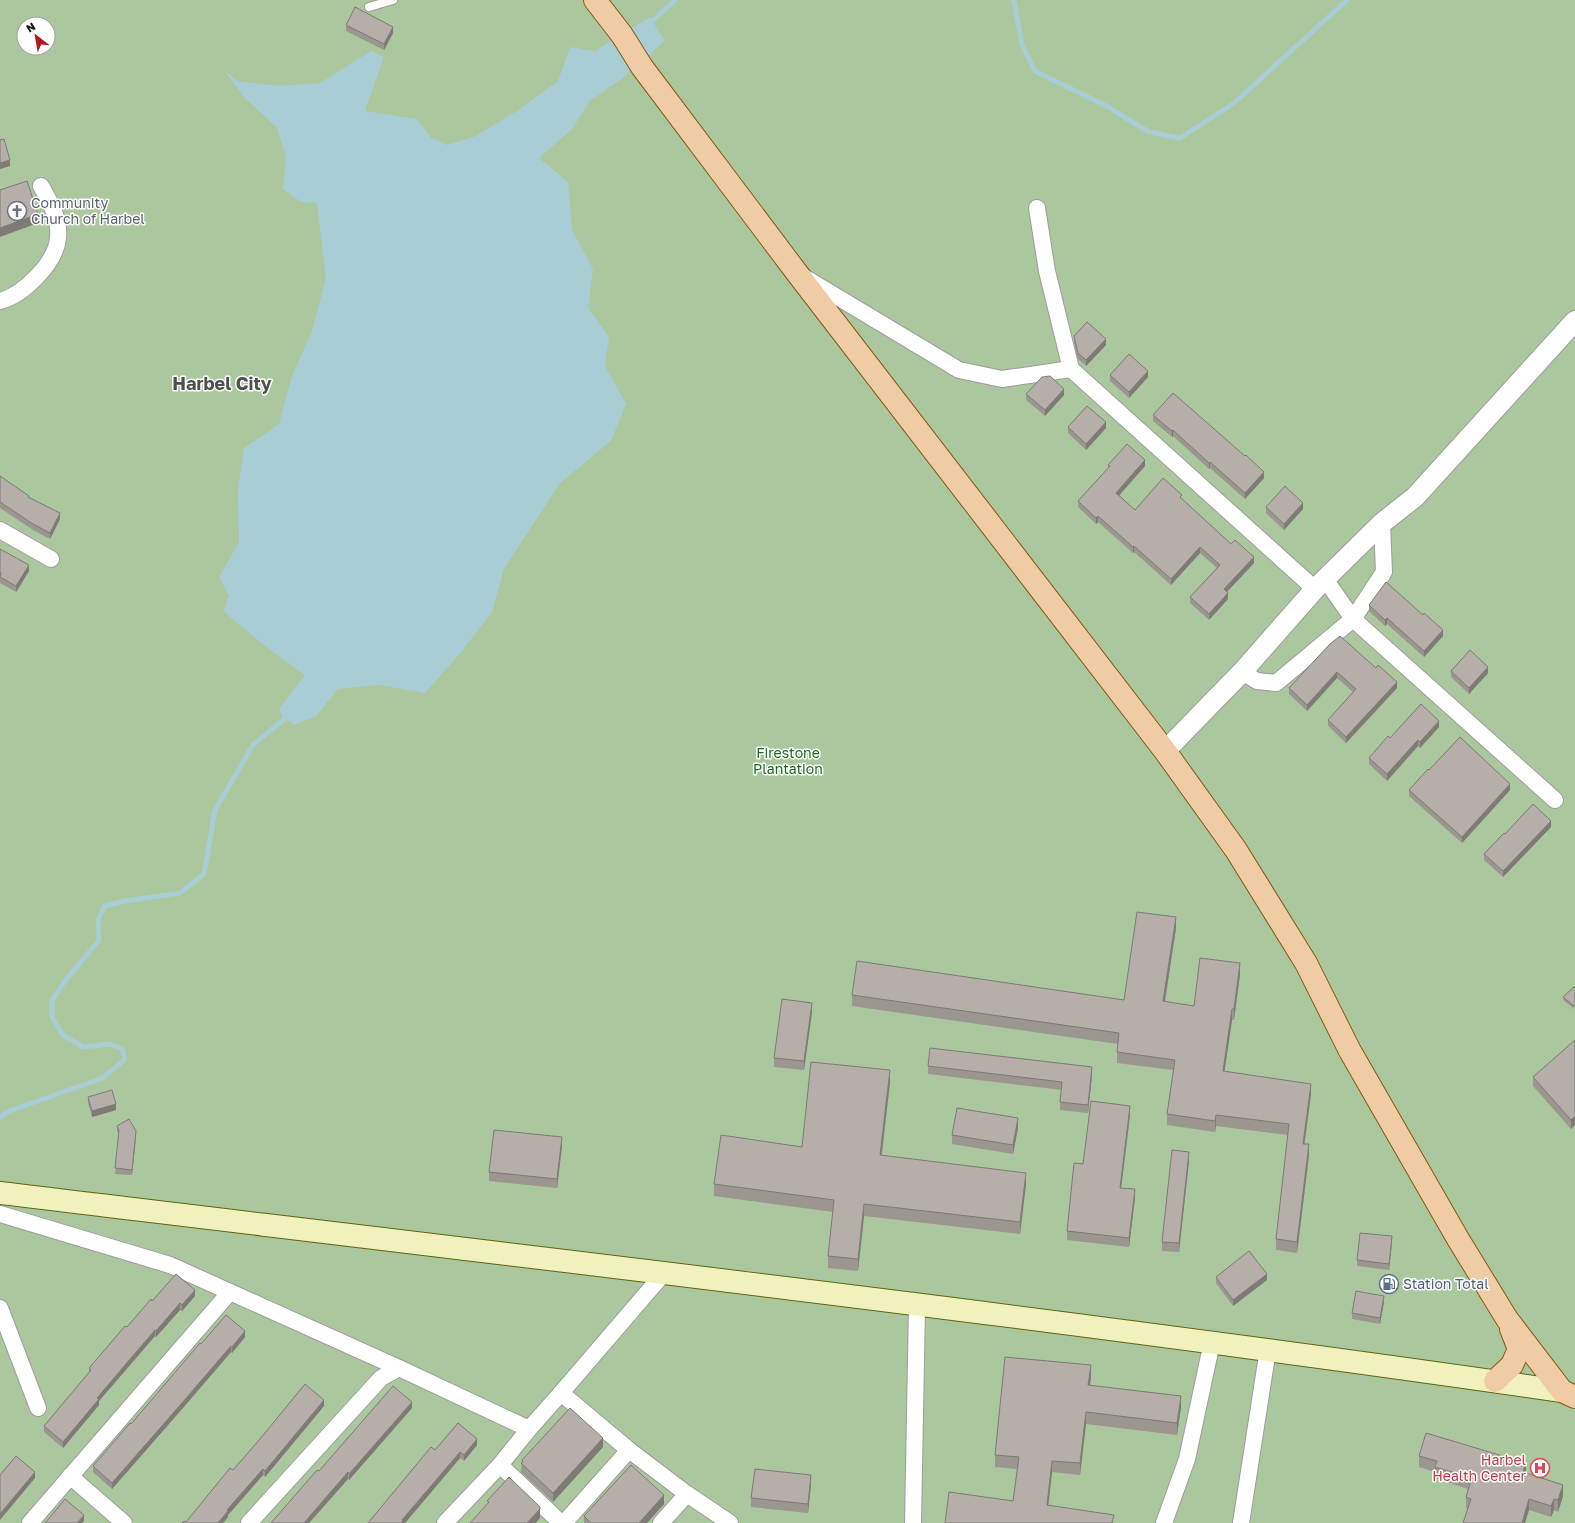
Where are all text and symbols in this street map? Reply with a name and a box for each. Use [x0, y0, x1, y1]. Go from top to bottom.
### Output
north arrow [16, 16, 56, 56]
text: N [24, 19, 38, 35]
place label: Community Church of Harbel [31, 194, 145, 227]
church icon: Community Church of Harbel [6, 200, 28, 222]
district label: Harbel City [172, 372, 272, 394]
park label: Firestone Plantation [753, 744, 823, 777]
fuel station icon: Station Total [1378, 1273, 1400, 1295]
place label: Station Total [1403, 1275, 1489, 1292]
place label: Harbel Health Center [1432, 1451, 1527, 1484]
hospital icon: Harbel Health Center [1529, 1457, 1551, 1479]

